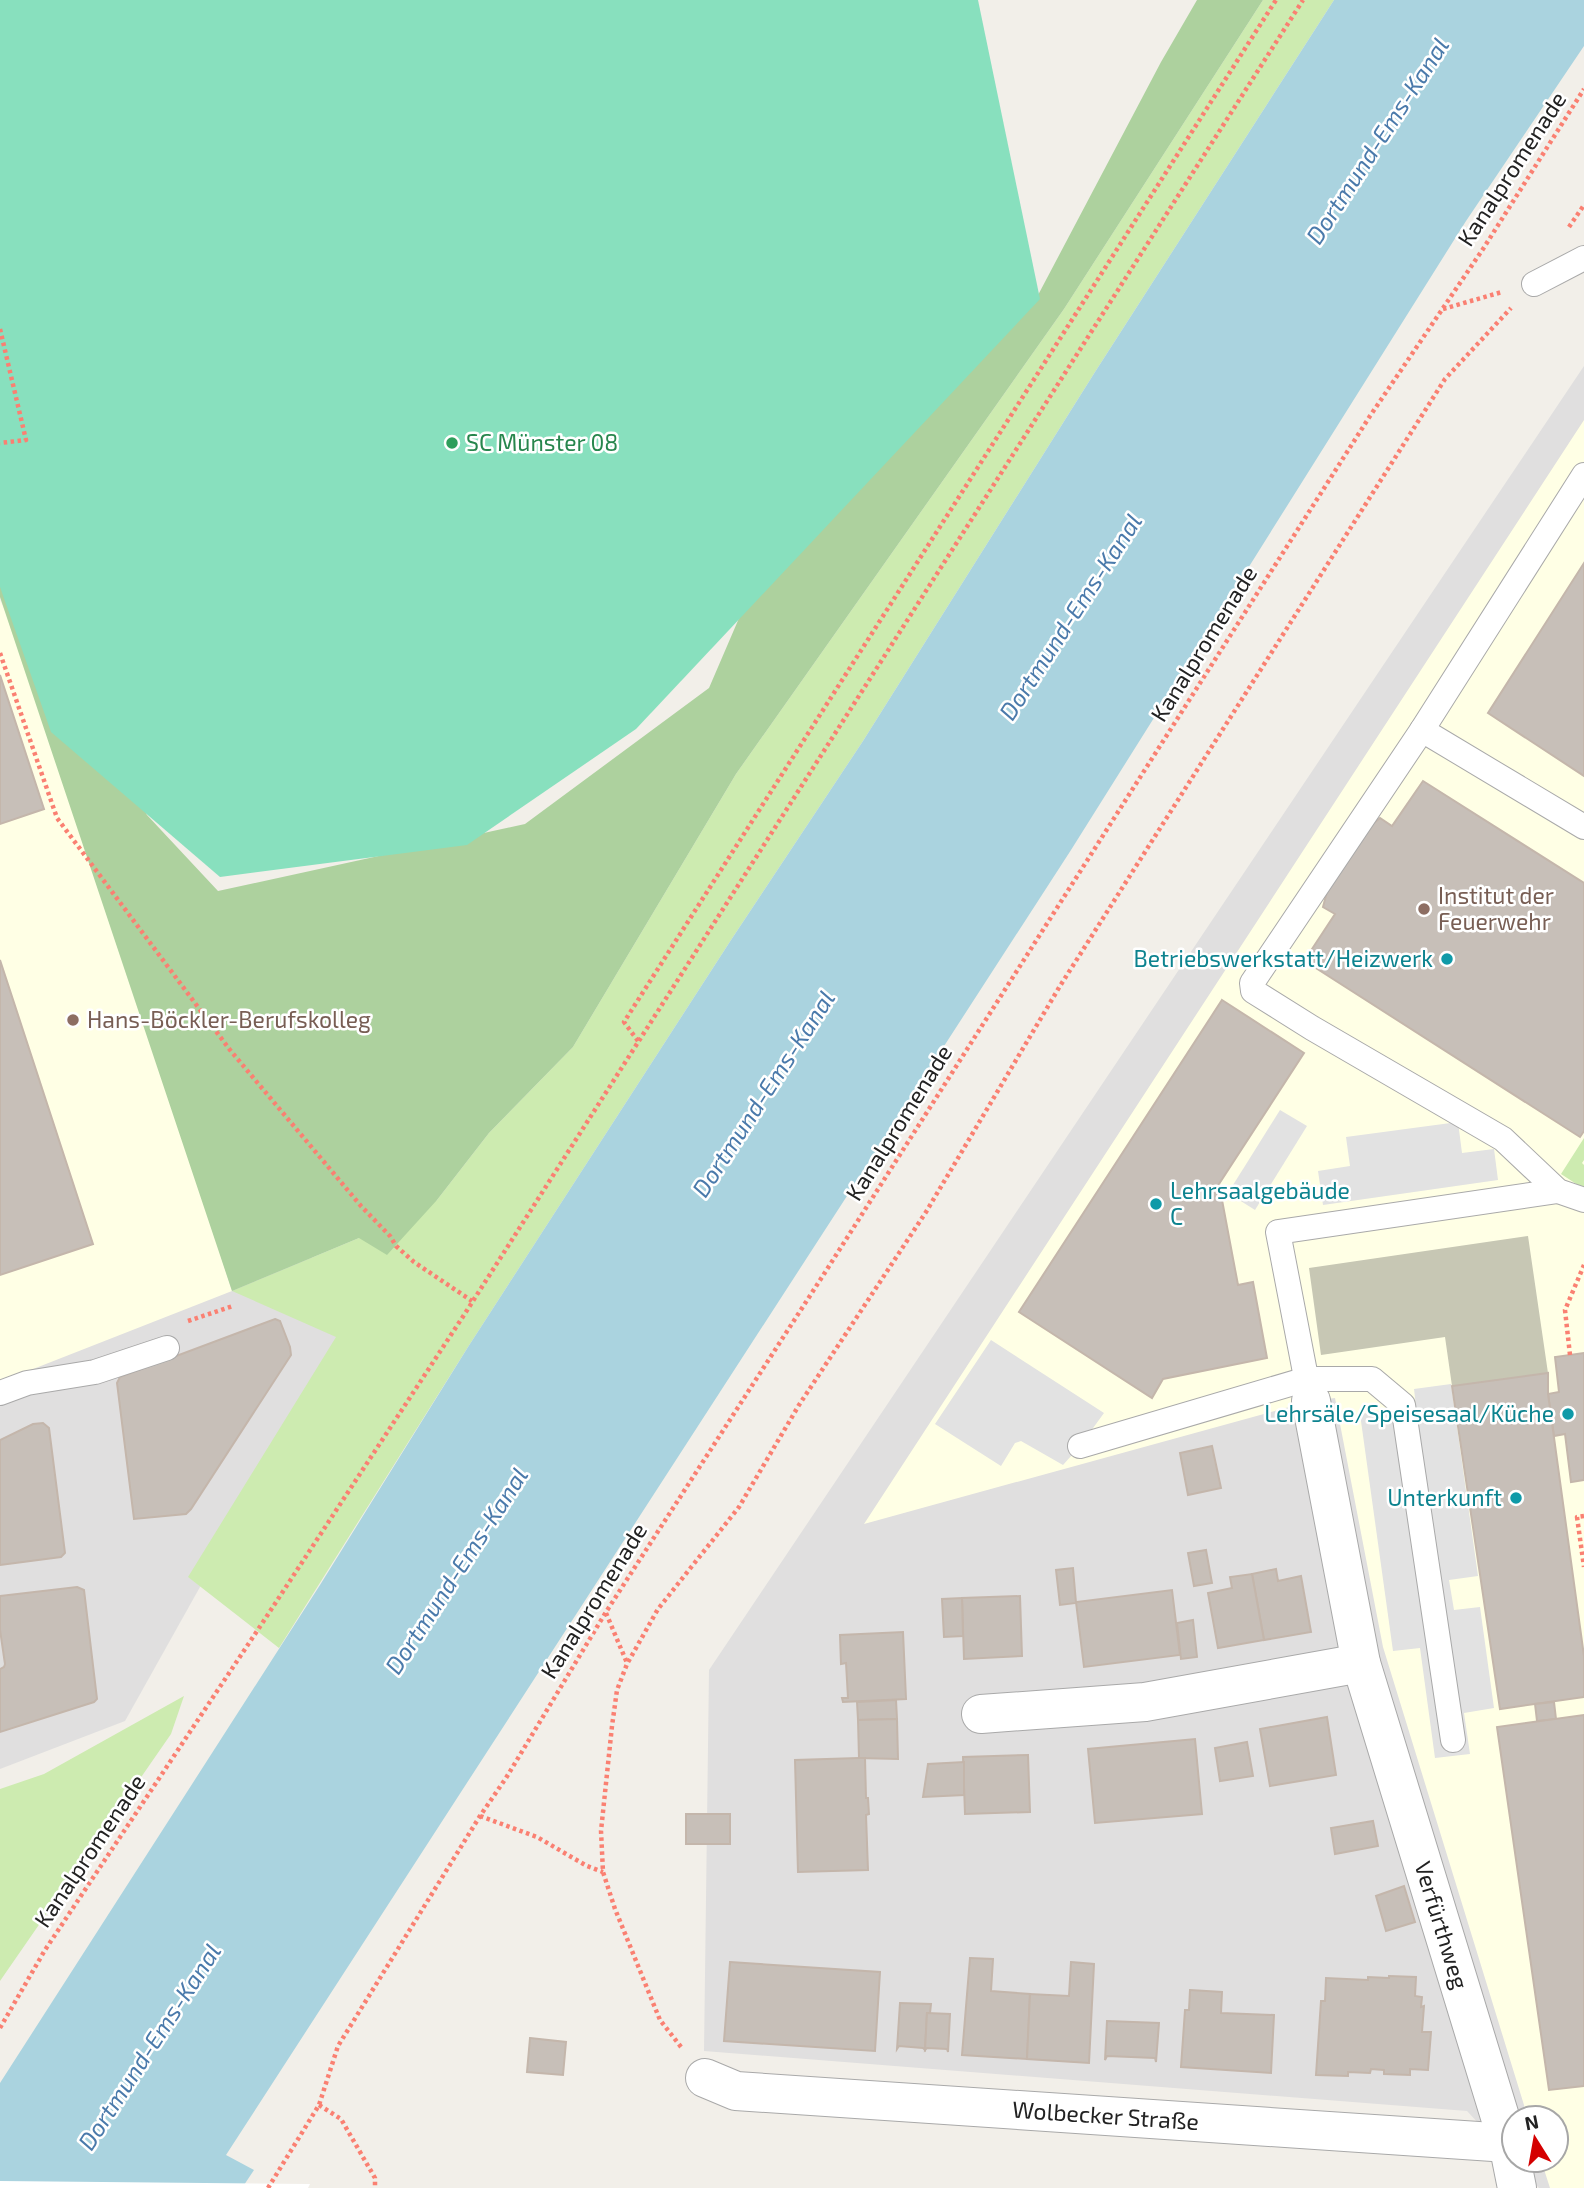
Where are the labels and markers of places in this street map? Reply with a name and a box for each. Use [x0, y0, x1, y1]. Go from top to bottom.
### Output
place label: SC Münster 08 [466, 428, 618, 456]
marker: SC Münster 08 [444, 435, 460, 451]
place label: Institut der Feuerwehr [1438, 881, 1554, 935]
marker: Institut der Feuerwehr [1416, 901, 1432, 917]
place label: Betriebswerkstatt/Heizwerk [1134, 944, 1433, 972]
marker: Betriebswerkstatt/Heizwerk [1439, 951, 1455, 967]
place label: Hans-Böckler-Berufskolleg [87, 1005, 371, 1033]
marker: Hans-Böckler-Berufskolleg [65, 1012, 81, 1028]
place label: Lehrsaalgebäude C [1170, 1176, 1350, 1230]
marker: Lehrsaalgebäude C [1148, 1196, 1164, 1212]
place label: Lehrsäle/Speisesaal/Küche [1264, 1399, 1554, 1427]
marker: Lehrsäle/Speisesaal/Küche [1560, 1406, 1576, 1422]
place label: Unterkunft [1387, 1483, 1502, 1511]
marker: Unterkunft [1508, 1490, 1524, 1506]

